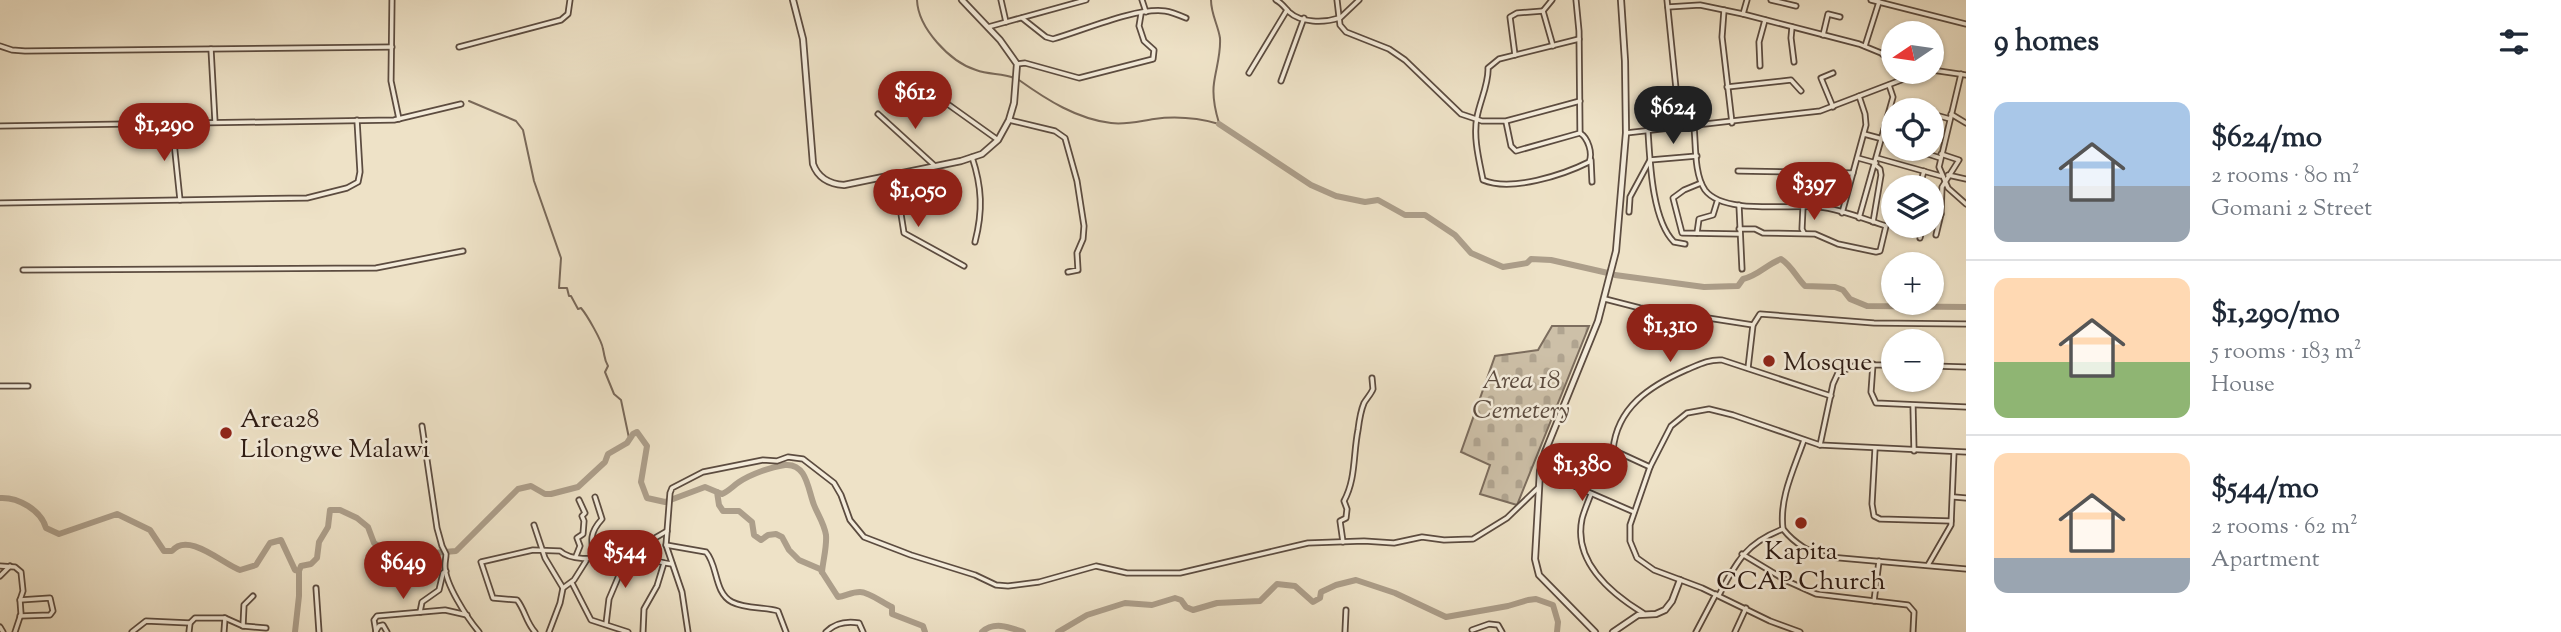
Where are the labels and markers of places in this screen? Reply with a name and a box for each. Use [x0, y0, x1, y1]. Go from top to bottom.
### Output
pin: $612 [874, 72, 956, 131]
pin: $624 [1632, 86, 1714, 146]
pin: $1,290 [107, 104, 221, 163]
pin: $397 [1773, 162, 1855, 222]
pin: $1,050 [861, 170, 975, 229]
pin: $1,310 [1613, 304, 1727, 364]
place label: Mosque [1783, 345, 1872, 382]
marker: Mosque [1761, 353, 1777, 369]
place label: Area28 Lilongwe Malawi [240, 402, 430, 469]
marker: Area28 Lilongwe Malawi [218, 425, 234, 441]
pin: $1,380 [1525, 444, 1639, 503]
marker: Kapita CCAP Church [1793, 515, 1809, 531]
pin: $544 [584, 530, 666, 590]
place label: Kapita CCAP Church [1716, 534, 1886, 601]
pin: $649 [362, 542, 444, 601]

